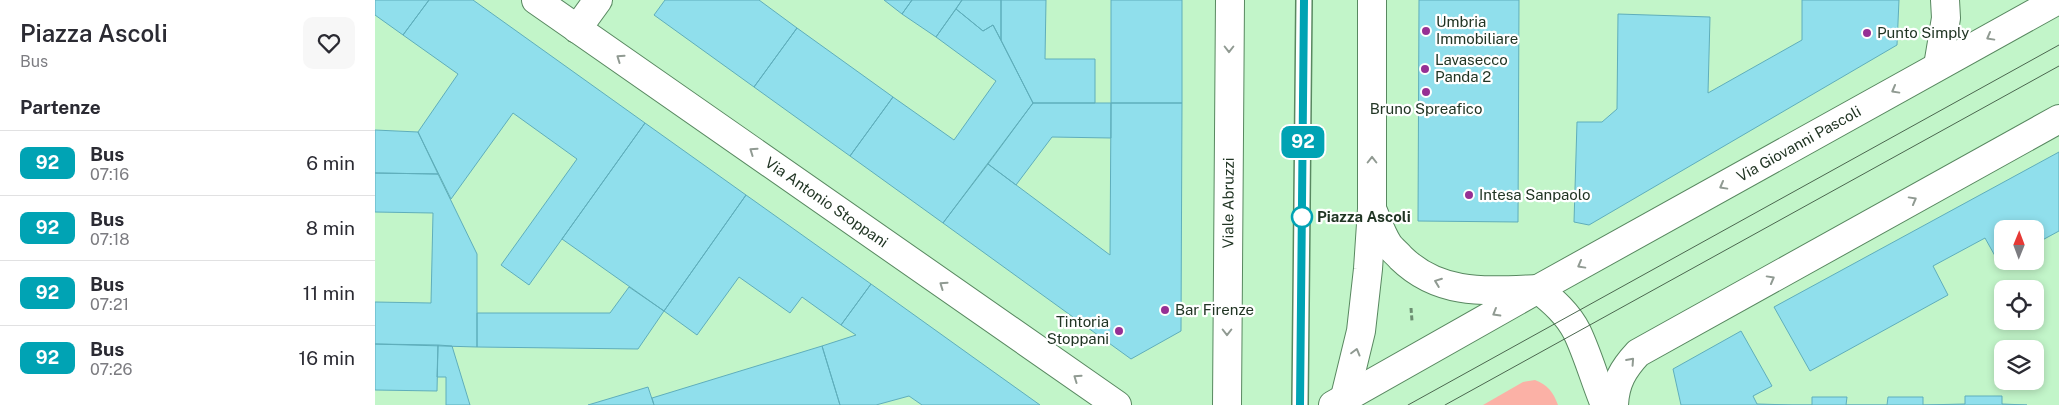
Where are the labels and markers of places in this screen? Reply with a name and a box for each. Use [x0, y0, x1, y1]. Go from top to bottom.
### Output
place label: Umbria Immobiliare [1436, 13, 1518, 47]
place label: Punto Simply [1877, 24, 1969, 41]
marker: Umbria Immobiliare [1420, 25, 1432, 37]
marker: Punto Simply [1861, 27, 1873, 39]
place label: Lavasecco Panda 2 [1435, 51, 1508, 85]
marker: Lavasecco Panda 2 [1419, 63, 1431, 75]
marker: Bruno Spreafico [1420, 86, 1432, 98]
place label: Bruno Spreafico [1370, 100, 1482, 117]
place label: Intesa Sanpaolo [1479, 186, 1590, 203]
marker: Intesa Sanpaolo [1463, 189, 1475, 201]
marker: Piazza Ascoli [1291, 206, 1313, 228]
place label: Piazza Ascoli [1317, 208, 1411, 225]
place label: Bar Firenze [1175, 301, 1254, 318]
marker: Bar Firenze [1159, 304, 1171, 316]
place label: Tintoria Stoppani [1047, 313, 1109, 347]
marker: Tintoria Stoppani [1113, 325, 1125, 337]

